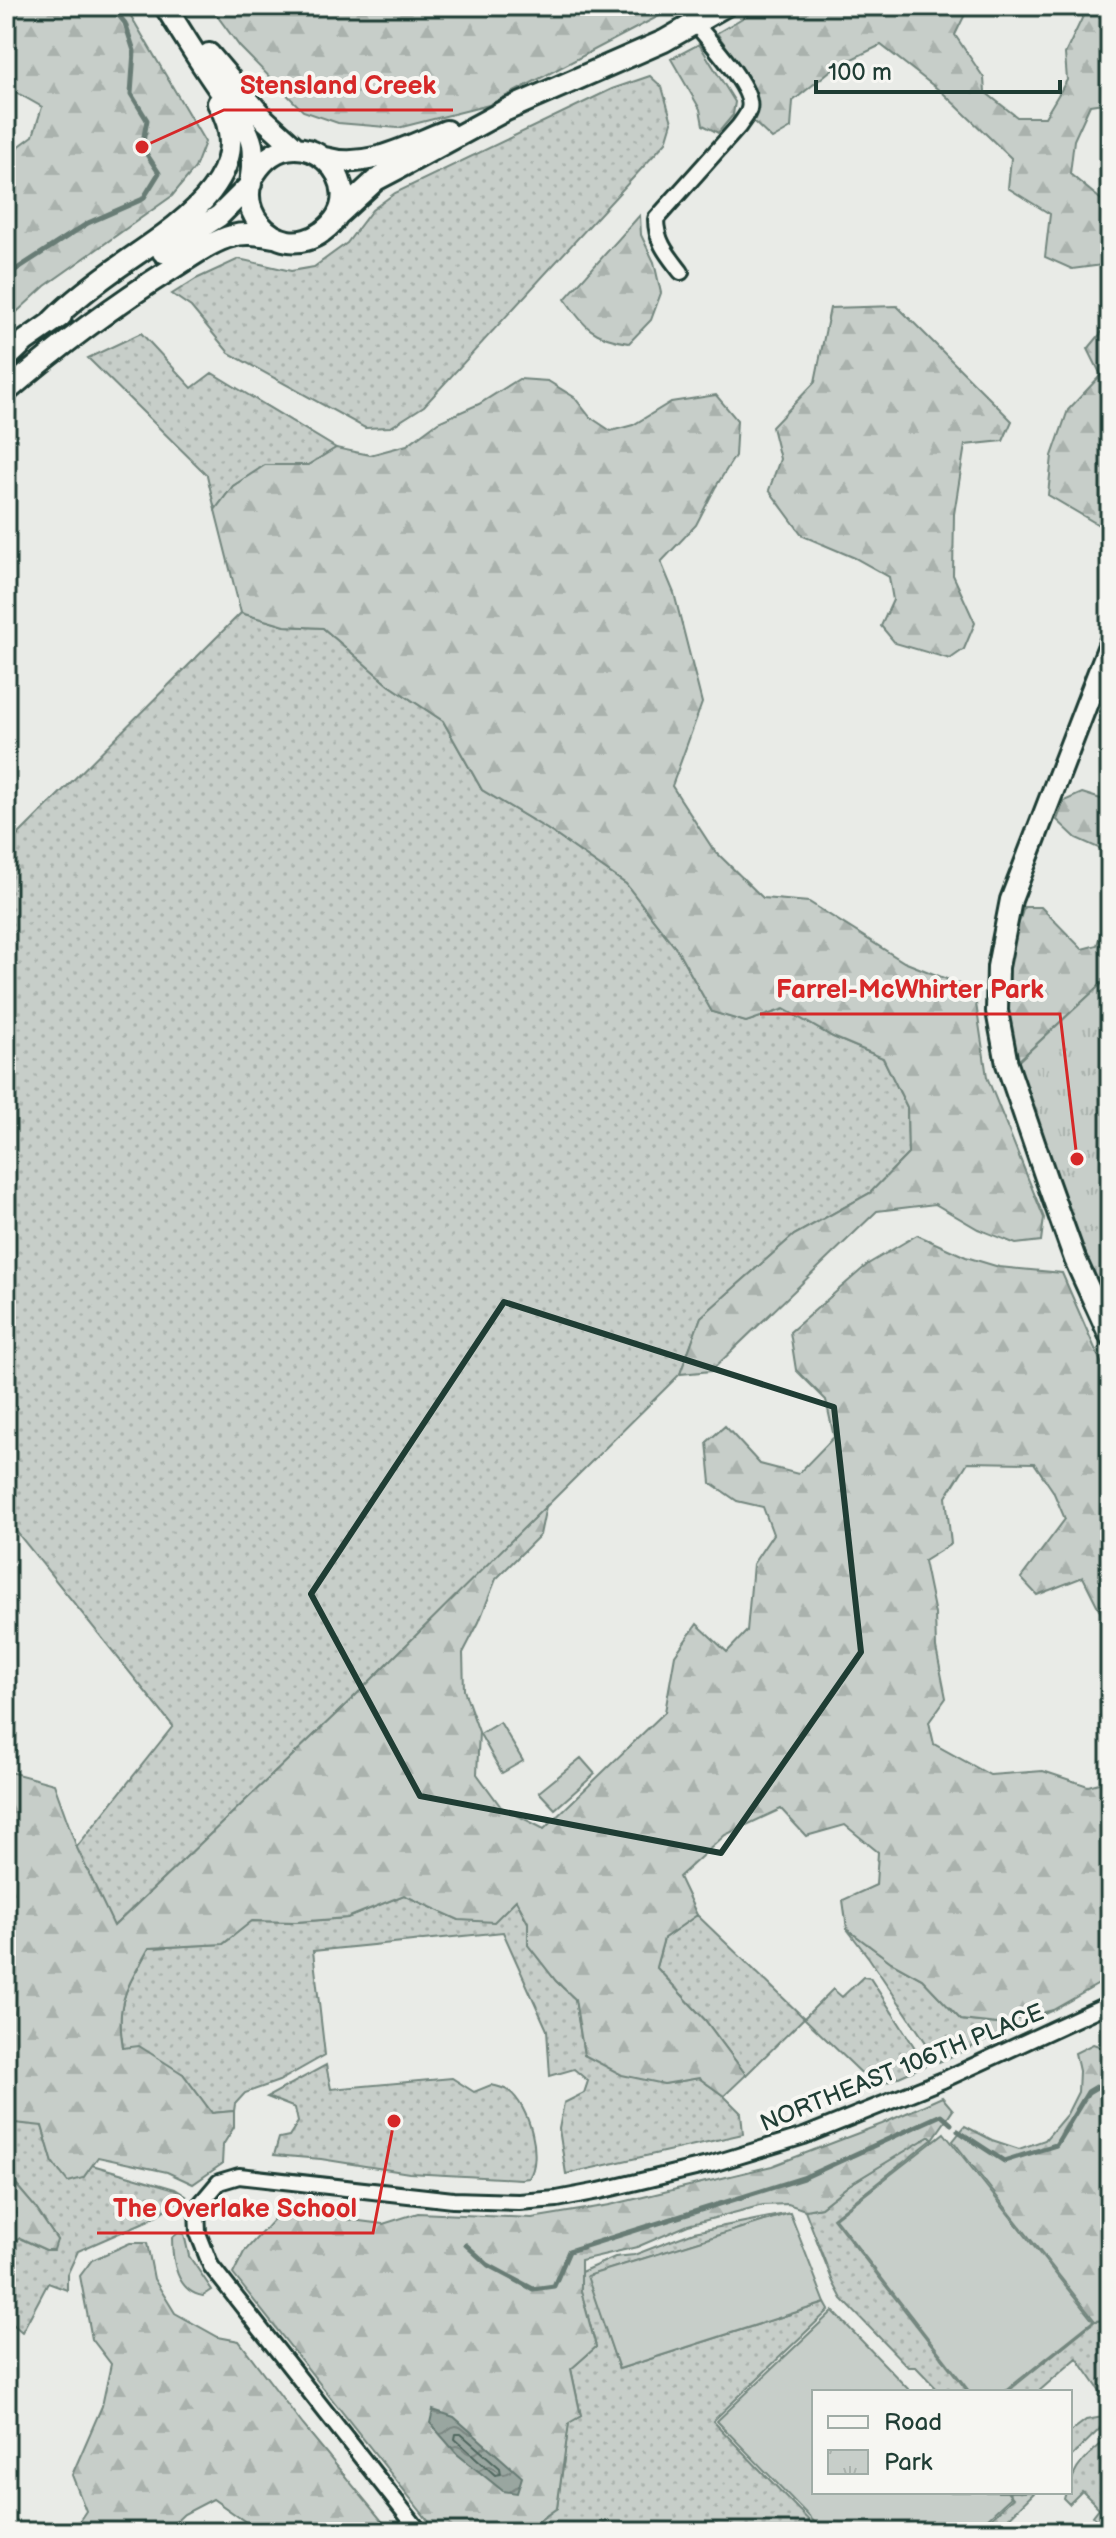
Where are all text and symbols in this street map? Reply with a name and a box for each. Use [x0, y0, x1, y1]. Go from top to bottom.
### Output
scale bar [816, 44, 1060, 94]
text: 100 m [828, 58, 892, 87]
callout: Stensland Creek [224, 60, 453, 110]
text: Stensland Creek [240, 71, 436, 102]
callout: Farrel-McWhirter Park [760, 964, 1060, 1014]
text: Farrel-McWhirter Park [776, 975, 1044, 1006]
street label: NORTHEAST 106TH PLACE [756, 1998, 1048, 2138]
callout: The Overlake School [97, 2183, 373, 2233]
text: The Overlake School [113, 2194, 357, 2225]
legend [812, 2390, 1072, 2494]
text: Road [884, 2408, 942, 2437]
text: Park [884, 2448, 932, 2477]

